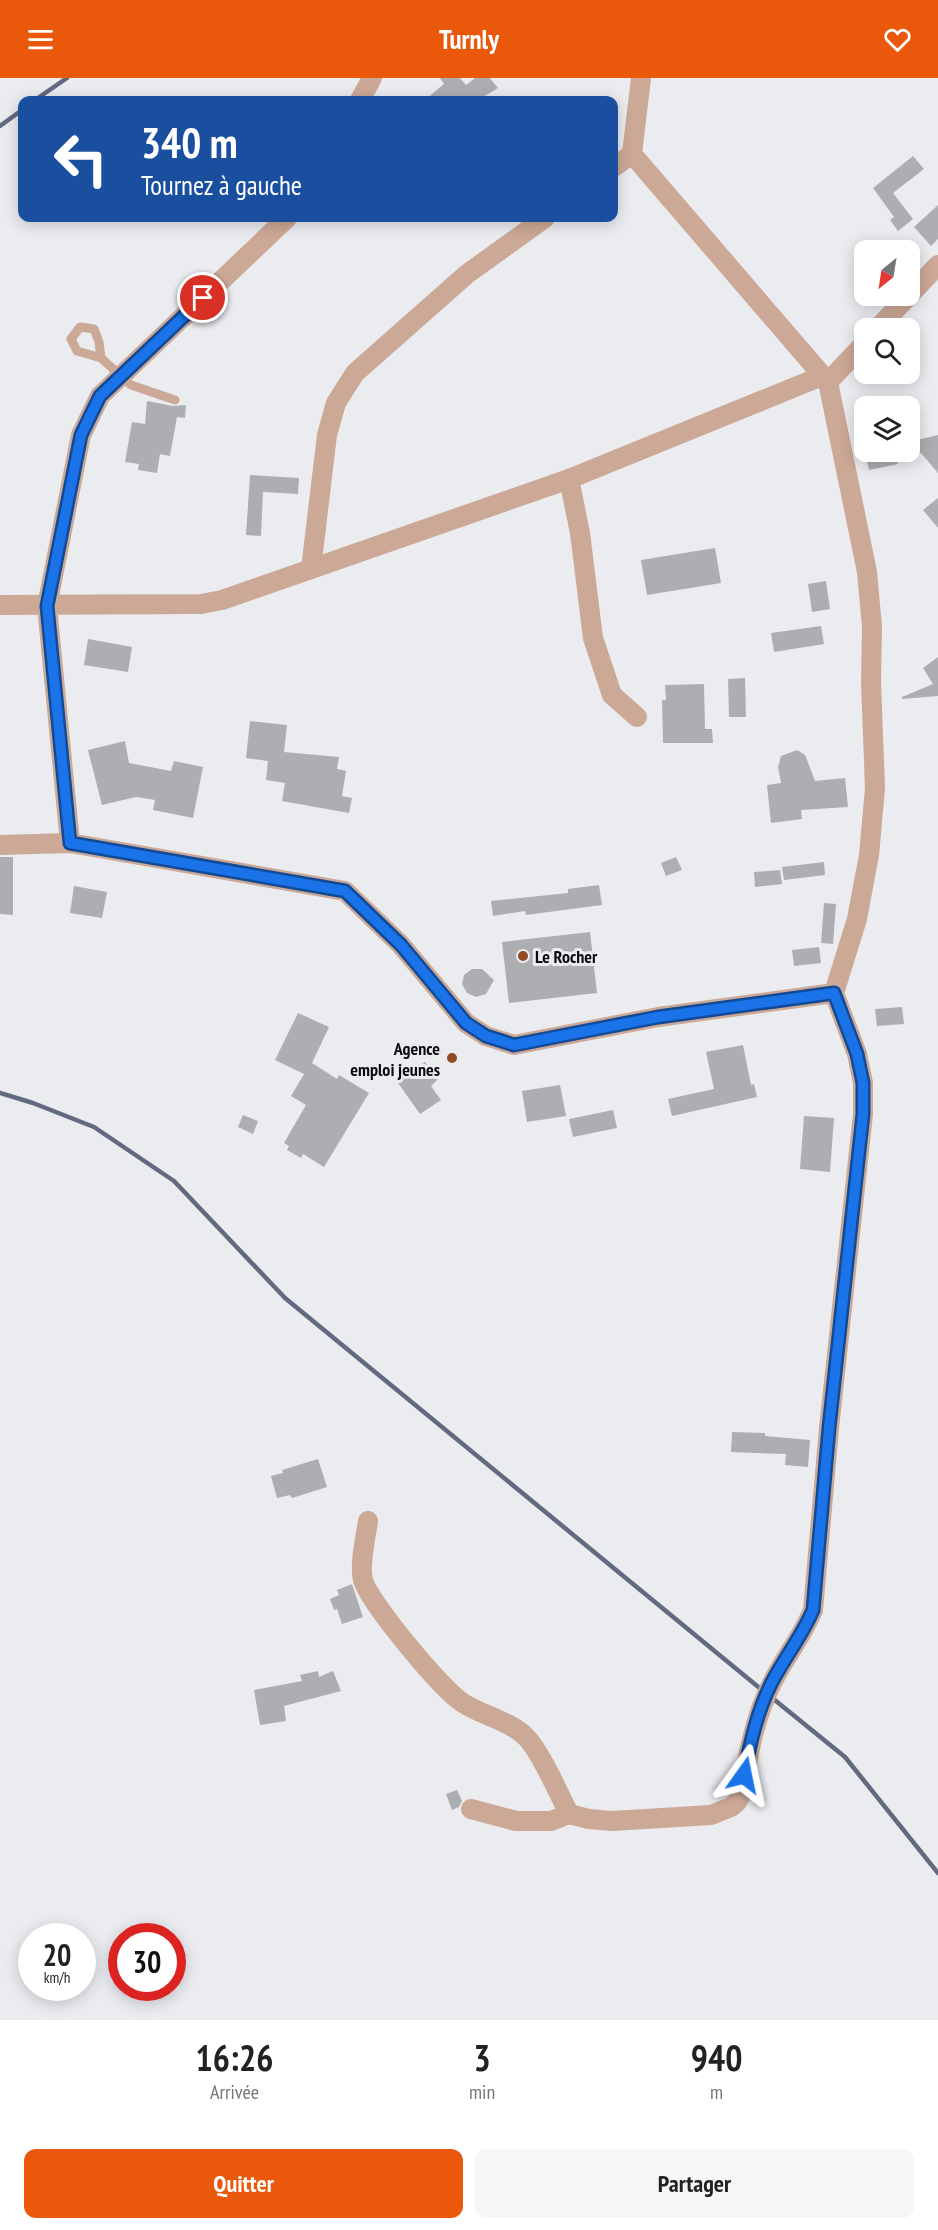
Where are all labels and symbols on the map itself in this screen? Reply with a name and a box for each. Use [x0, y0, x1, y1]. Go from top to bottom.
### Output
north arrow [854, 240, 920, 306]
pin [177, 272, 228, 323]
place label: Le Rocher [535, 945, 598, 968]
marker: Le Rocher [516, 949, 530, 963]
place label: Agence emploi jeunes [350, 1037, 440, 1081]
marker: Agence emploi jeunes [445, 1051, 459, 1065]
position arrow [712, 1743, 776, 1807]
speed limit sign: 30 [108, 1923, 186, 2001]

